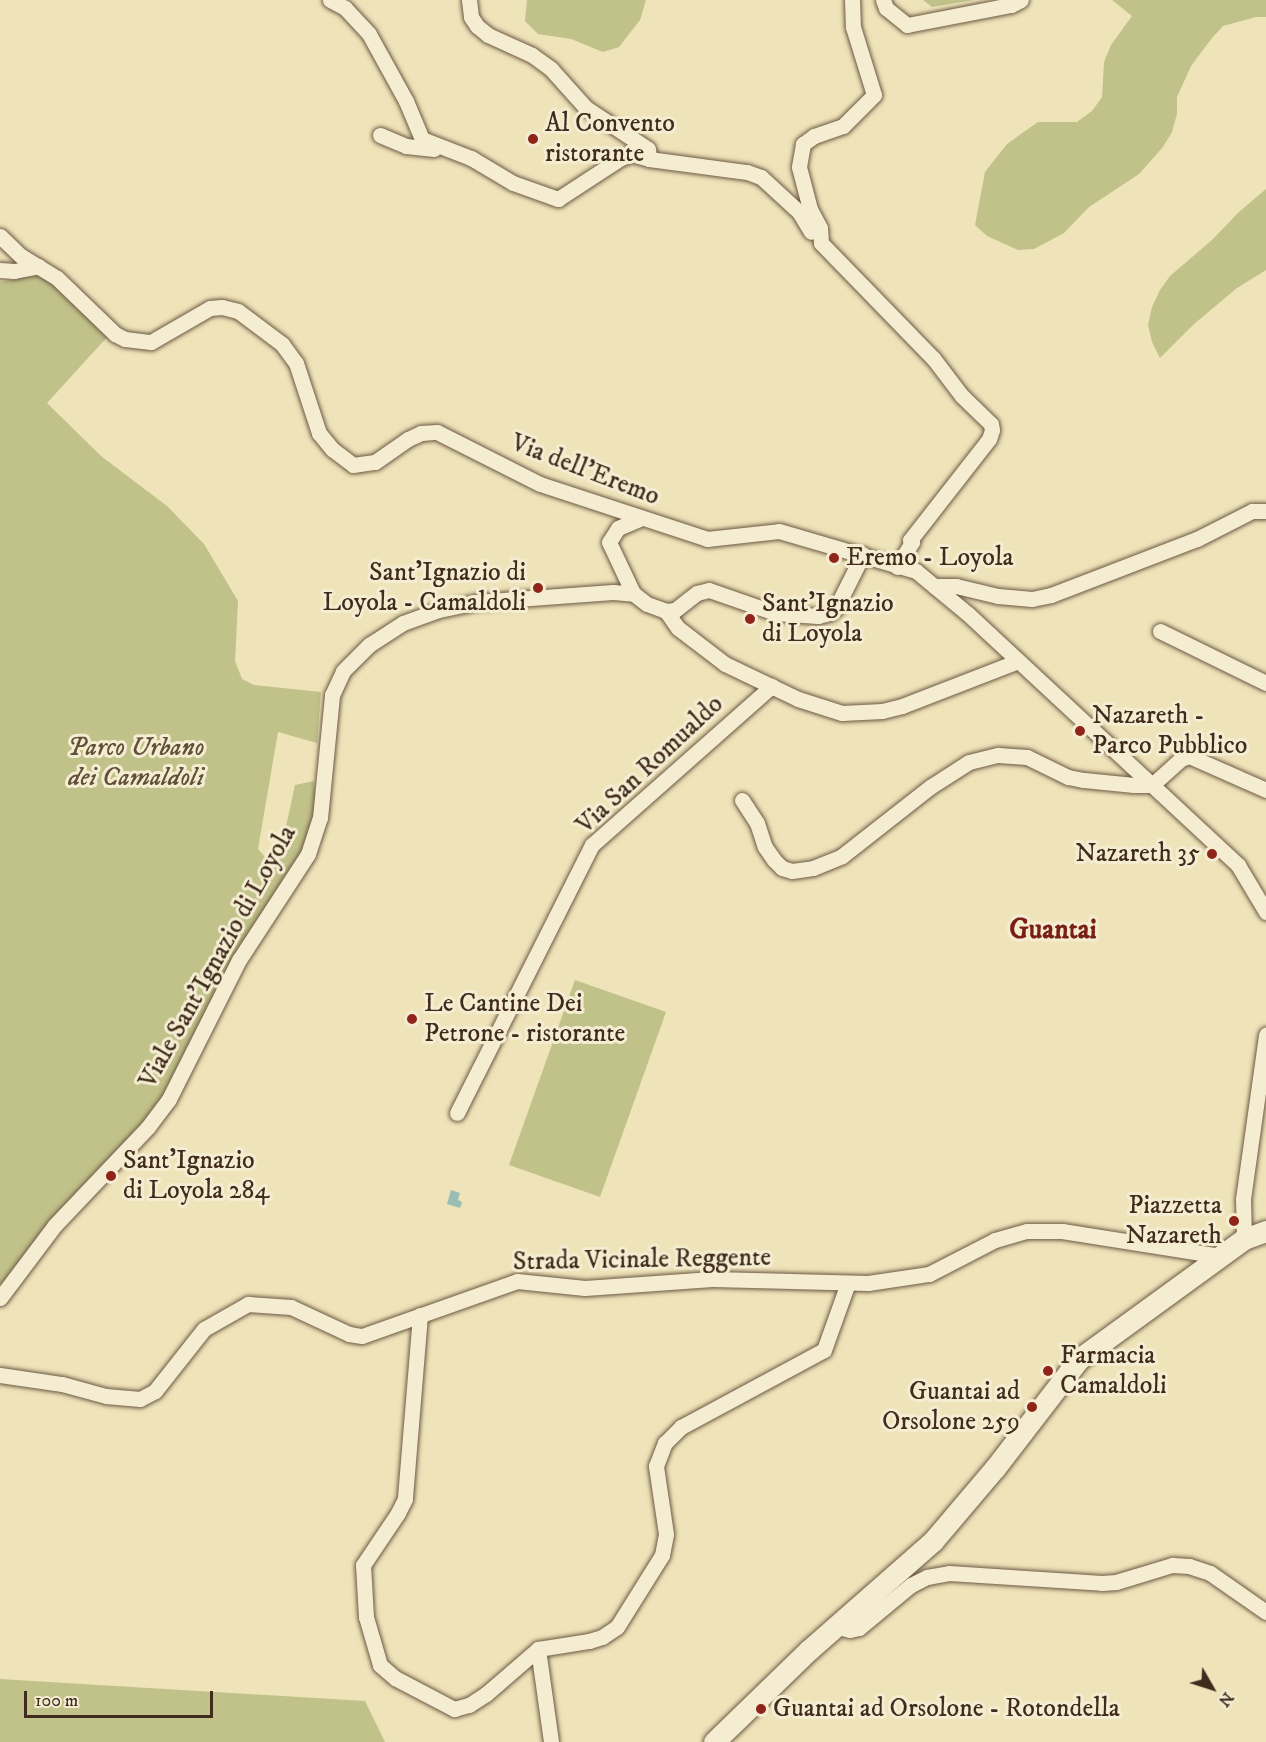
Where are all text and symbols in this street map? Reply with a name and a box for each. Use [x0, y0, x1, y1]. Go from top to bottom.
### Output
place label: Al Convento ristorante [545, 108, 675, 170]
marker: Al Convento ristorante [526, 132, 540, 146]
street label: Via dell'Eremo [506, 427, 664, 513]
place label: Eremo - Loyola [846, 542, 1014, 574]
marker: Eremo - Loyola [827, 551, 841, 565]
place label: Sant'Ignazio di Loyola - Camaldoli [323, 557, 526, 618]
marker: Sant'Ignazio di Loyola - Camaldoli [531, 581, 545, 595]
place label: Sant'Ignazio di Loyola [762, 588, 894, 650]
marker: Sant'Ignazio di Loyola [743, 612, 757, 626]
street label: Via San Romualdo [570, 689, 730, 841]
place label: Nazareth - Parco Pubblico [1092, 700, 1247, 762]
marker: Nazareth - Parco Pubblico [1073, 724, 1087, 738]
park label: Parco Urbano dei Camaldoli [68, 732, 204, 794]
street label: Viale Sant'Ignazio di Loyola [133, 820, 303, 1094]
place label: Nazareth 35 [1075, 838, 1200, 870]
marker: Nazareth 35 [1205, 847, 1219, 861]
district label: Guantai [1009, 913, 1097, 947]
place label: Le Cantine Dei Petrone - ristorante [424, 988, 625, 1050]
marker: Le Cantine Dei Petrone - ristorante [405, 1012, 419, 1026]
place label: Sant'Ignazio di Loyola 284 [123, 1145, 270, 1206]
marker: Sant'Ignazio di Loyola 284 [104, 1169, 118, 1183]
place label: Piazzetta Nazareth [1126, 1190, 1222, 1252]
marker: Piazzetta Nazareth [1227, 1214, 1241, 1228]
street label: Strada Vicinale Reggente [513, 1242, 771, 1278]
place label: Farmacia Camaldoli [1060, 1340, 1167, 1402]
marker: Farmacia Camaldoli [1041, 1364, 1055, 1378]
place label: Guantai ad Orsolone 259 [882, 1376, 1020, 1438]
marker: Guantai ad Orsolone 259 [1025, 1400, 1039, 1414]
north arrow [1182, 1658, 1242, 1718]
scale bar [27, 1679, 216, 1717]
text: N [1214, 1688, 1238, 1711]
text: 100 m [35, 1690, 78, 1712]
place label: Guantai ad Orsolone - Rotondella [773, 1693, 1120, 1725]
marker: Guantai ad Orsolone - Rotondella [754, 1702, 768, 1716]

